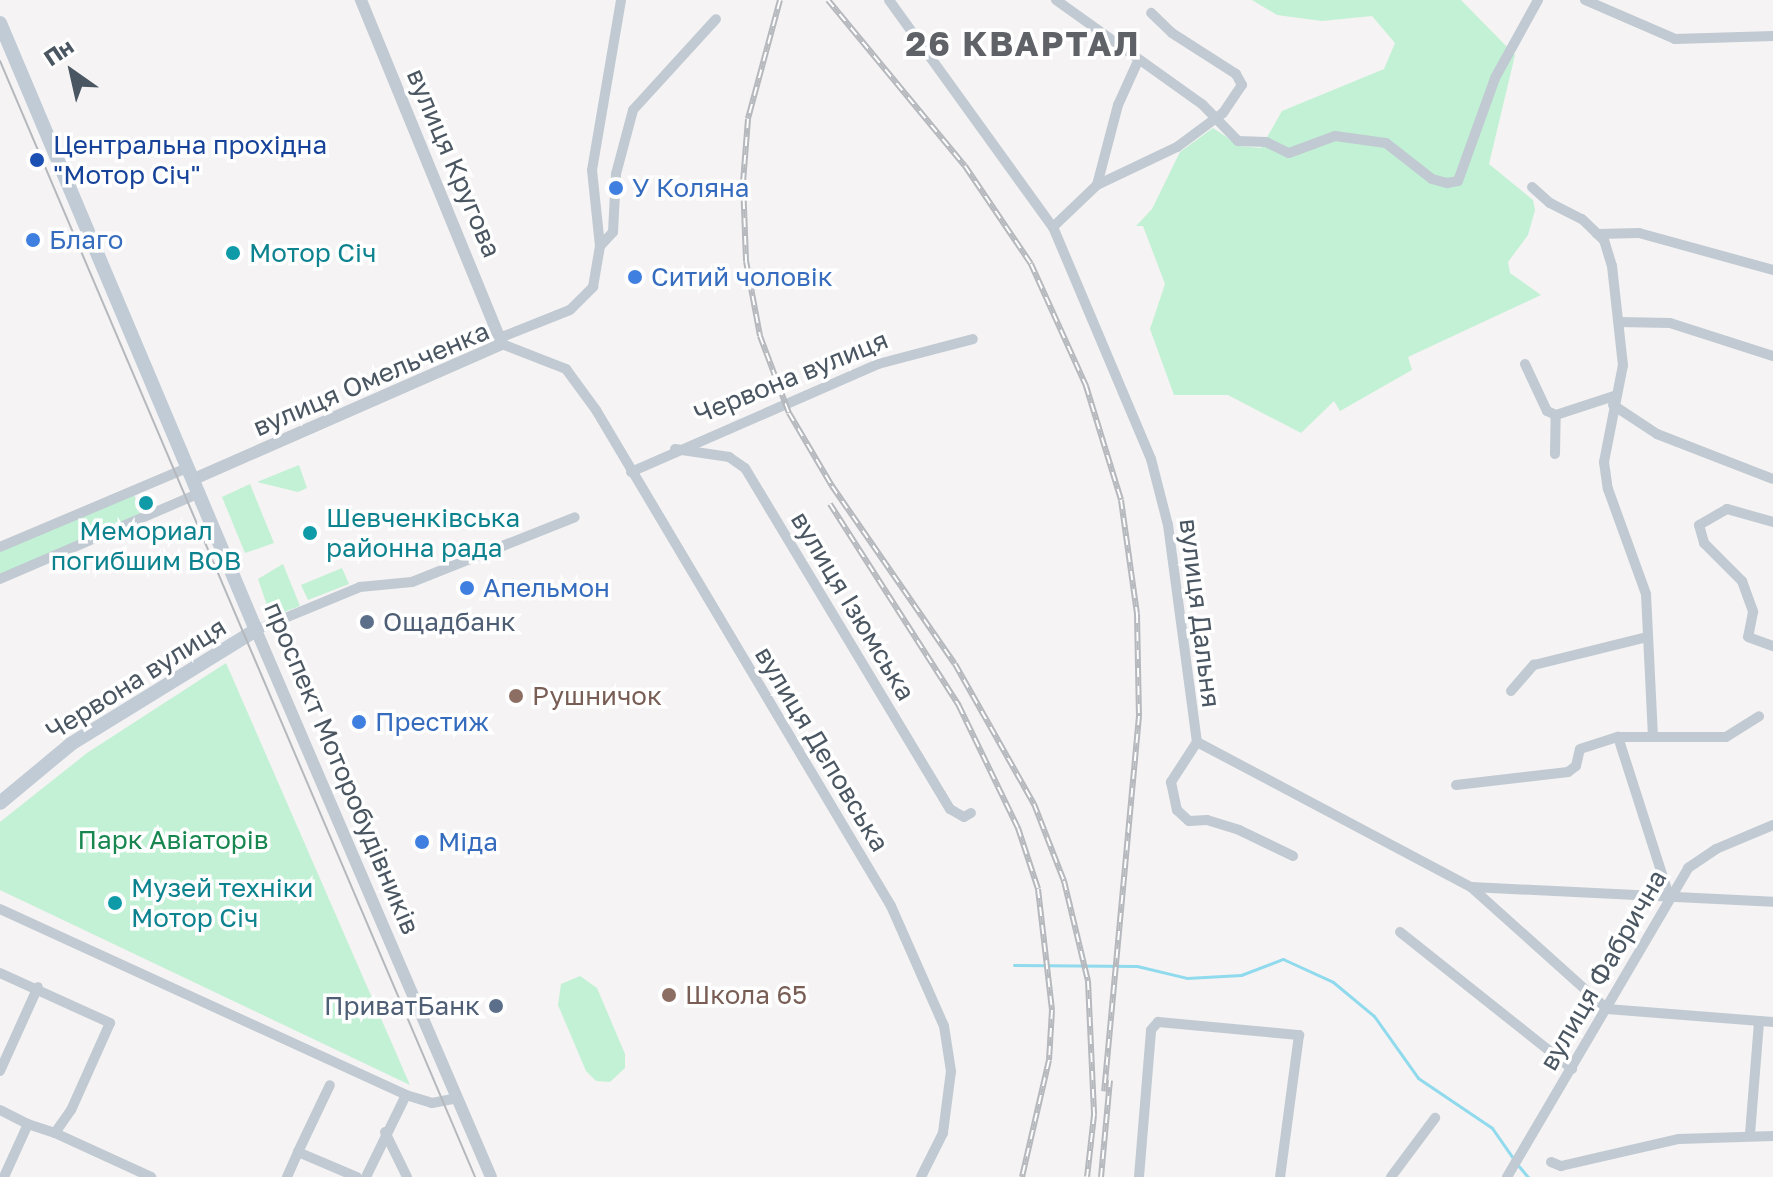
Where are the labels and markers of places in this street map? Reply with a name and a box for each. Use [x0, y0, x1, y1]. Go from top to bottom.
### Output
place label: Центральна прохідна "Мотор Січ" [53, 129, 327, 190]
marker: Центральна прохідна "Мотор Січ" [28, 151, 46, 169]
place label: У Коляна [632, 172, 750, 204]
marker: У Коляна [607, 179, 625, 197]
place label: Благо [49, 224, 123, 256]
marker: Благо [24, 231, 42, 249]
place label: Мотор Січ [249, 237, 376, 269]
marker: Мотор Січ [224, 244, 242, 262]
place label: Ситий чоловік [651, 261, 833, 293]
marker: Ситий чоловік [626, 268, 644, 286]
marker: Мемориал погибшим ВОВ [137, 494, 155, 512]
place label: Шевченківська районна рада [326, 502, 520, 564]
place label: Мемориал погибшим ВОВ [51, 515, 241, 576]
marker: Шевченківська районна рада [301, 524, 319, 542]
place label: Апельмон [483, 572, 610, 604]
marker: Апельмон [458, 579, 476, 597]
place label: Ощадбанк [383, 606, 516, 638]
marker: Ощадбанк [358, 613, 376, 631]
place label: Рушничок [532, 680, 662, 712]
marker: Рушничок [507, 687, 525, 705]
place label: Престиж [375, 706, 489, 738]
marker: Престиж [350, 713, 368, 731]
place label: Міда [438, 826, 498, 858]
marker: Міда [413, 833, 431, 851]
place label: Музей техніки Мотор Січ [131, 872, 313, 934]
marker: Музей техніки Мотор Січ [106, 894, 124, 912]
place label: Школа 65 [685, 979, 807, 1011]
marker: Школа 65 [660, 986, 678, 1004]
place label: ПриватБанк [324, 990, 480, 1022]
marker: ПриватБанк [487, 997, 505, 1015]

